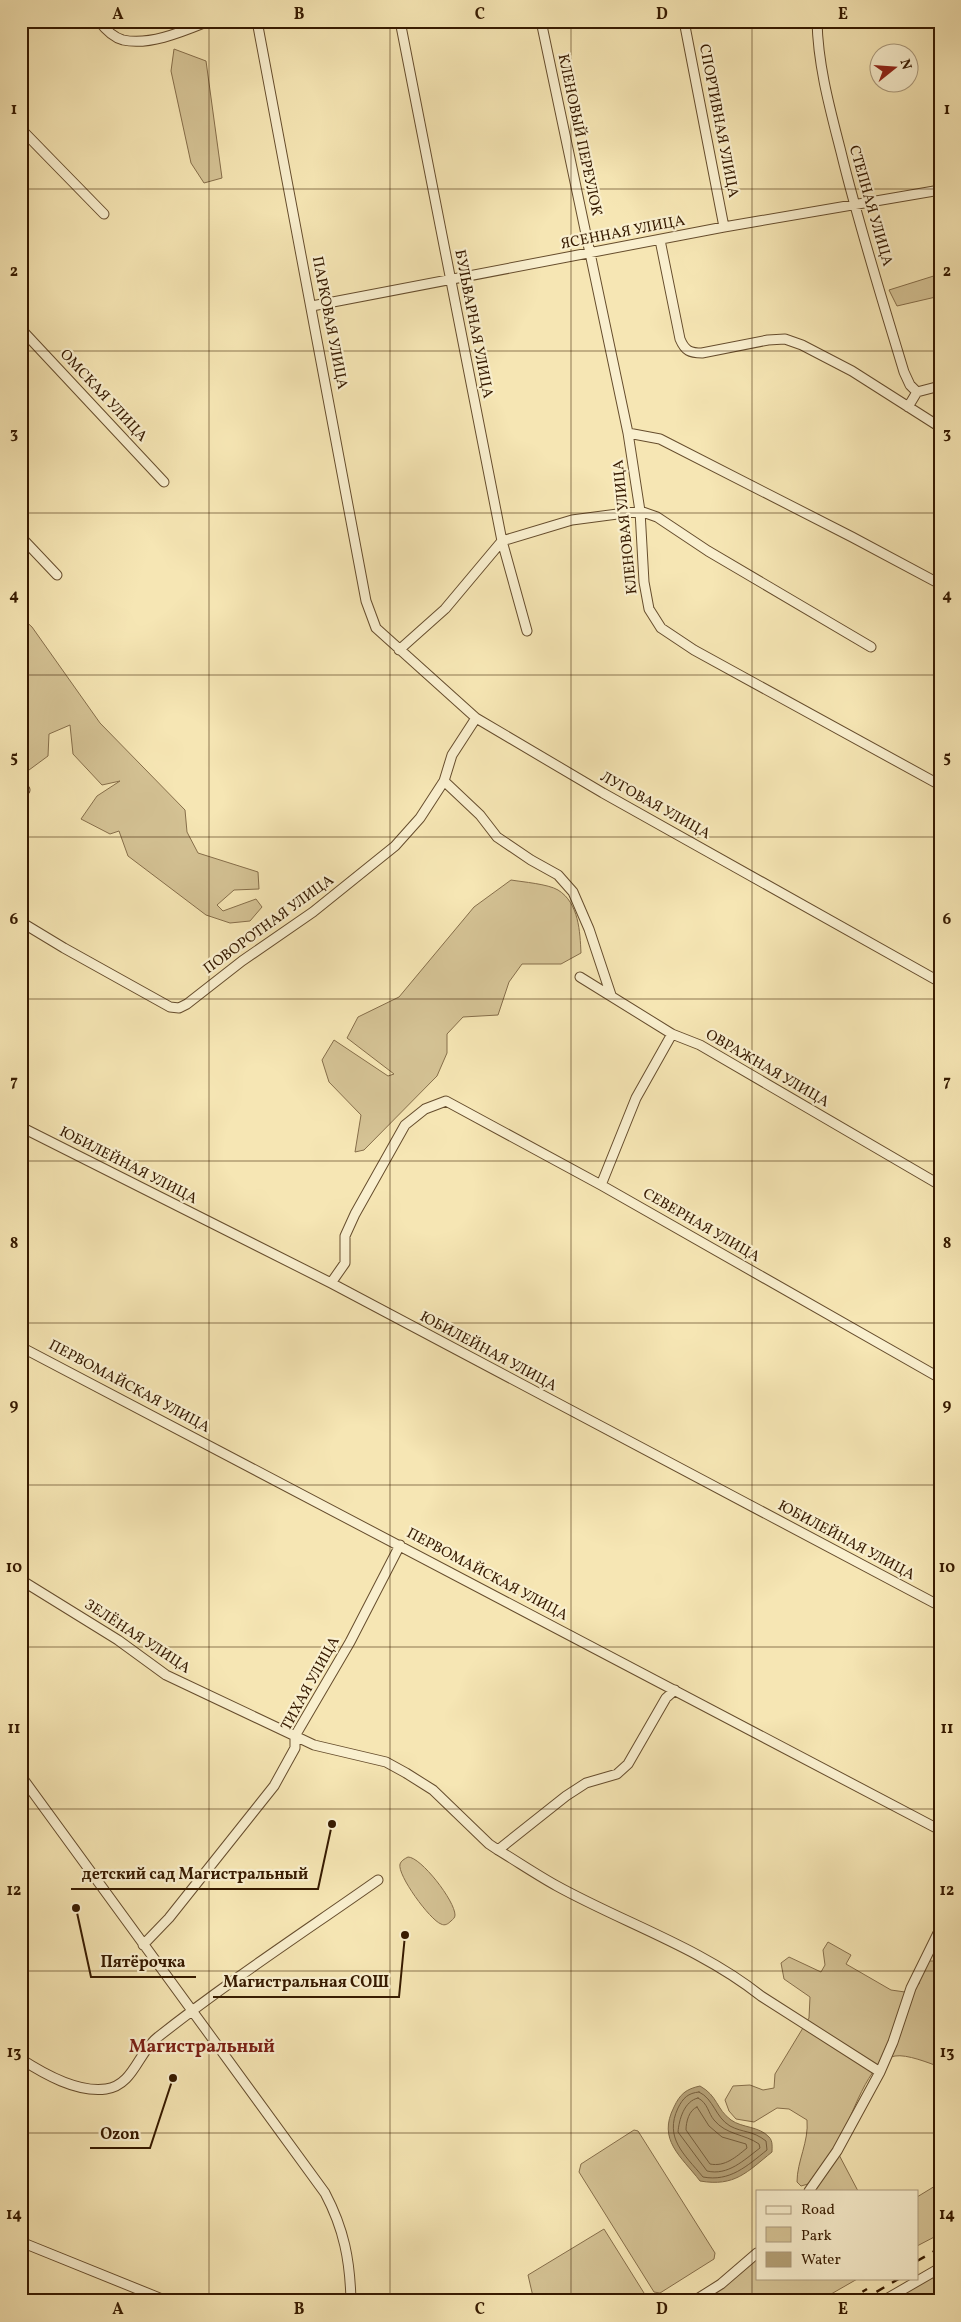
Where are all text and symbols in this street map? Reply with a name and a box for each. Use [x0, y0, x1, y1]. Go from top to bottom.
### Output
text: A [112, 4, 124, 26]
text: B [294, 4, 305, 26]
text: C [475, 4, 485, 26]
text: D [656, 4, 668, 26]
text: E [838, 4, 848, 26]
street label: СПОРТИВНАЯ УЛИЦА [693, 42, 743, 200]
north arrow [868, 42, 918, 92]
street label: КЛЕНОВЫЙ ПЕРЕУЛОК [552, 52, 606, 218]
text: N [894, 57, 916, 72]
text: 1 [11, 99, 17, 121]
text: 1 [944, 99, 950, 121]
street label: СТЕПНАЯ УЛИЦА [843, 143, 897, 269]
street label: ЯСЕННАЯ УЛИЦА [559, 211, 687, 255]
street label: БУЛЬВАРНАЯ УЛИЦА [448, 248, 498, 401]
street label: ПАРКОВАЯ УЛИЦА [306, 255, 352, 392]
text: 2 [10, 261, 18, 283]
text: 2 [943, 261, 951, 283]
street label: ОМСКАЯ УЛИЦА [54, 345, 152, 447]
text: 3 [10, 423, 18, 445]
text: 3 [943, 423, 951, 445]
street label: КЛЕНОВАЯ УЛИЦА [608, 458, 644, 596]
text: 4 [9, 585, 19, 607]
text: 4 [942, 585, 952, 607]
text: 5 [10, 747, 18, 769]
text: 5 [943, 747, 951, 769]
street label: ЛУГОВАЯ УЛИЦА [596, 767, 714, 845]
street label: ПОВОРОТНАЯ УЛИЦА [199, 870, 339, 980]
text: 6 [10, 909, 19, 931]
text: 6 [943, 909, 952, 931]
street label: ОВРАЖНАЯ УЛИЦА [701, 1025, 833, 1113]
text: 7 [10, 1071, 18, 1093]
text: 7 [943, 1071, 951, 1093]
street label: ЮБИЛЕЙНАЯ УЛИЦА [55, 1122, 201, 1210]
street label: СЕВЕРНАЯ УЛИЦА [638, 1184, 764, 1268]
text: 8 [10, 1233, 18, 1255]
text: 8 [943, 1233, 951, 1255]
street label: ЮБИЛЕЙНАЯ УЛИЦА [416, 1307, 561, 1397]
street label: ПЕРВОМАЙСКАЯ УЛИЦА [45, 1335, 214, 1439]
text: 9 [10, 1395, 19, 1417]
text: 9 [943, 1395, 952, 1417]
street label: ЮБИЛЕЙНАЯ УЛИЦА [774, 1496, 919, 1586]
street label: ПЕРВОМАЙСКАЯ УЛИЦА [403, 1523, 572, 1627]
text: 10 [6, 1557, 22, 1579]
text: 10 [939, 1557, 955, 1579]
street label: ЗЕЛЁНАЯ УЛИЦА [80, 1595, 195, 1680]
street label: ТИХАЯ УЛИЦА [276, 1633, 346, 1735]
text: 11 [8, 1718, 20, 1740]
text: 11 [941, 1718, 953, 1740]
callout: детский сад Магистральный [71, 1858, 318, 1889]
text: детский сад Магистральный [82, 1864, 308, 1886]
text: 12 [7, 1880, 21, 1902]
text: 12 [940, 1880, 954, 1902]
callout: Пятёрочка [91, 1946, 196, 1977]
text: Пятёрочка [100, 1952, 186, 1974]
callout: Магистральная СОШ [213, 1966, 399, 1997]
text: Магистральная СОШ [223, 1972, 389, 1994]
district label: Магистральный [129, 2035, 275, 2060]
text: 13 [7, 2042, 21, 2064]
text: 13 [940, 2042, 954, 2064]
callout: Ozon [90, 2117, 150, 2148]
text: Ozon [100, 2124, 140, 2146]
legend [756, 2190, 918, 2280]
text: Road [801, 2200, 835, 2221]
text: 14 [6, 2204, 22, 2226]
text: 14 [939, 2204, 955, 2226]
text: Park [801, 2226, 832, 2247]
text: Water [801, 2250, 841, 2271]
text: A [112, 2299, 124, 2321]
text: B [294, 2299, 305, 2321]
text: C [475, 2299, 485, 2321]
text: D [656, 2299, 668, 2321]
text: E [838, 2299, 848, 2321]

